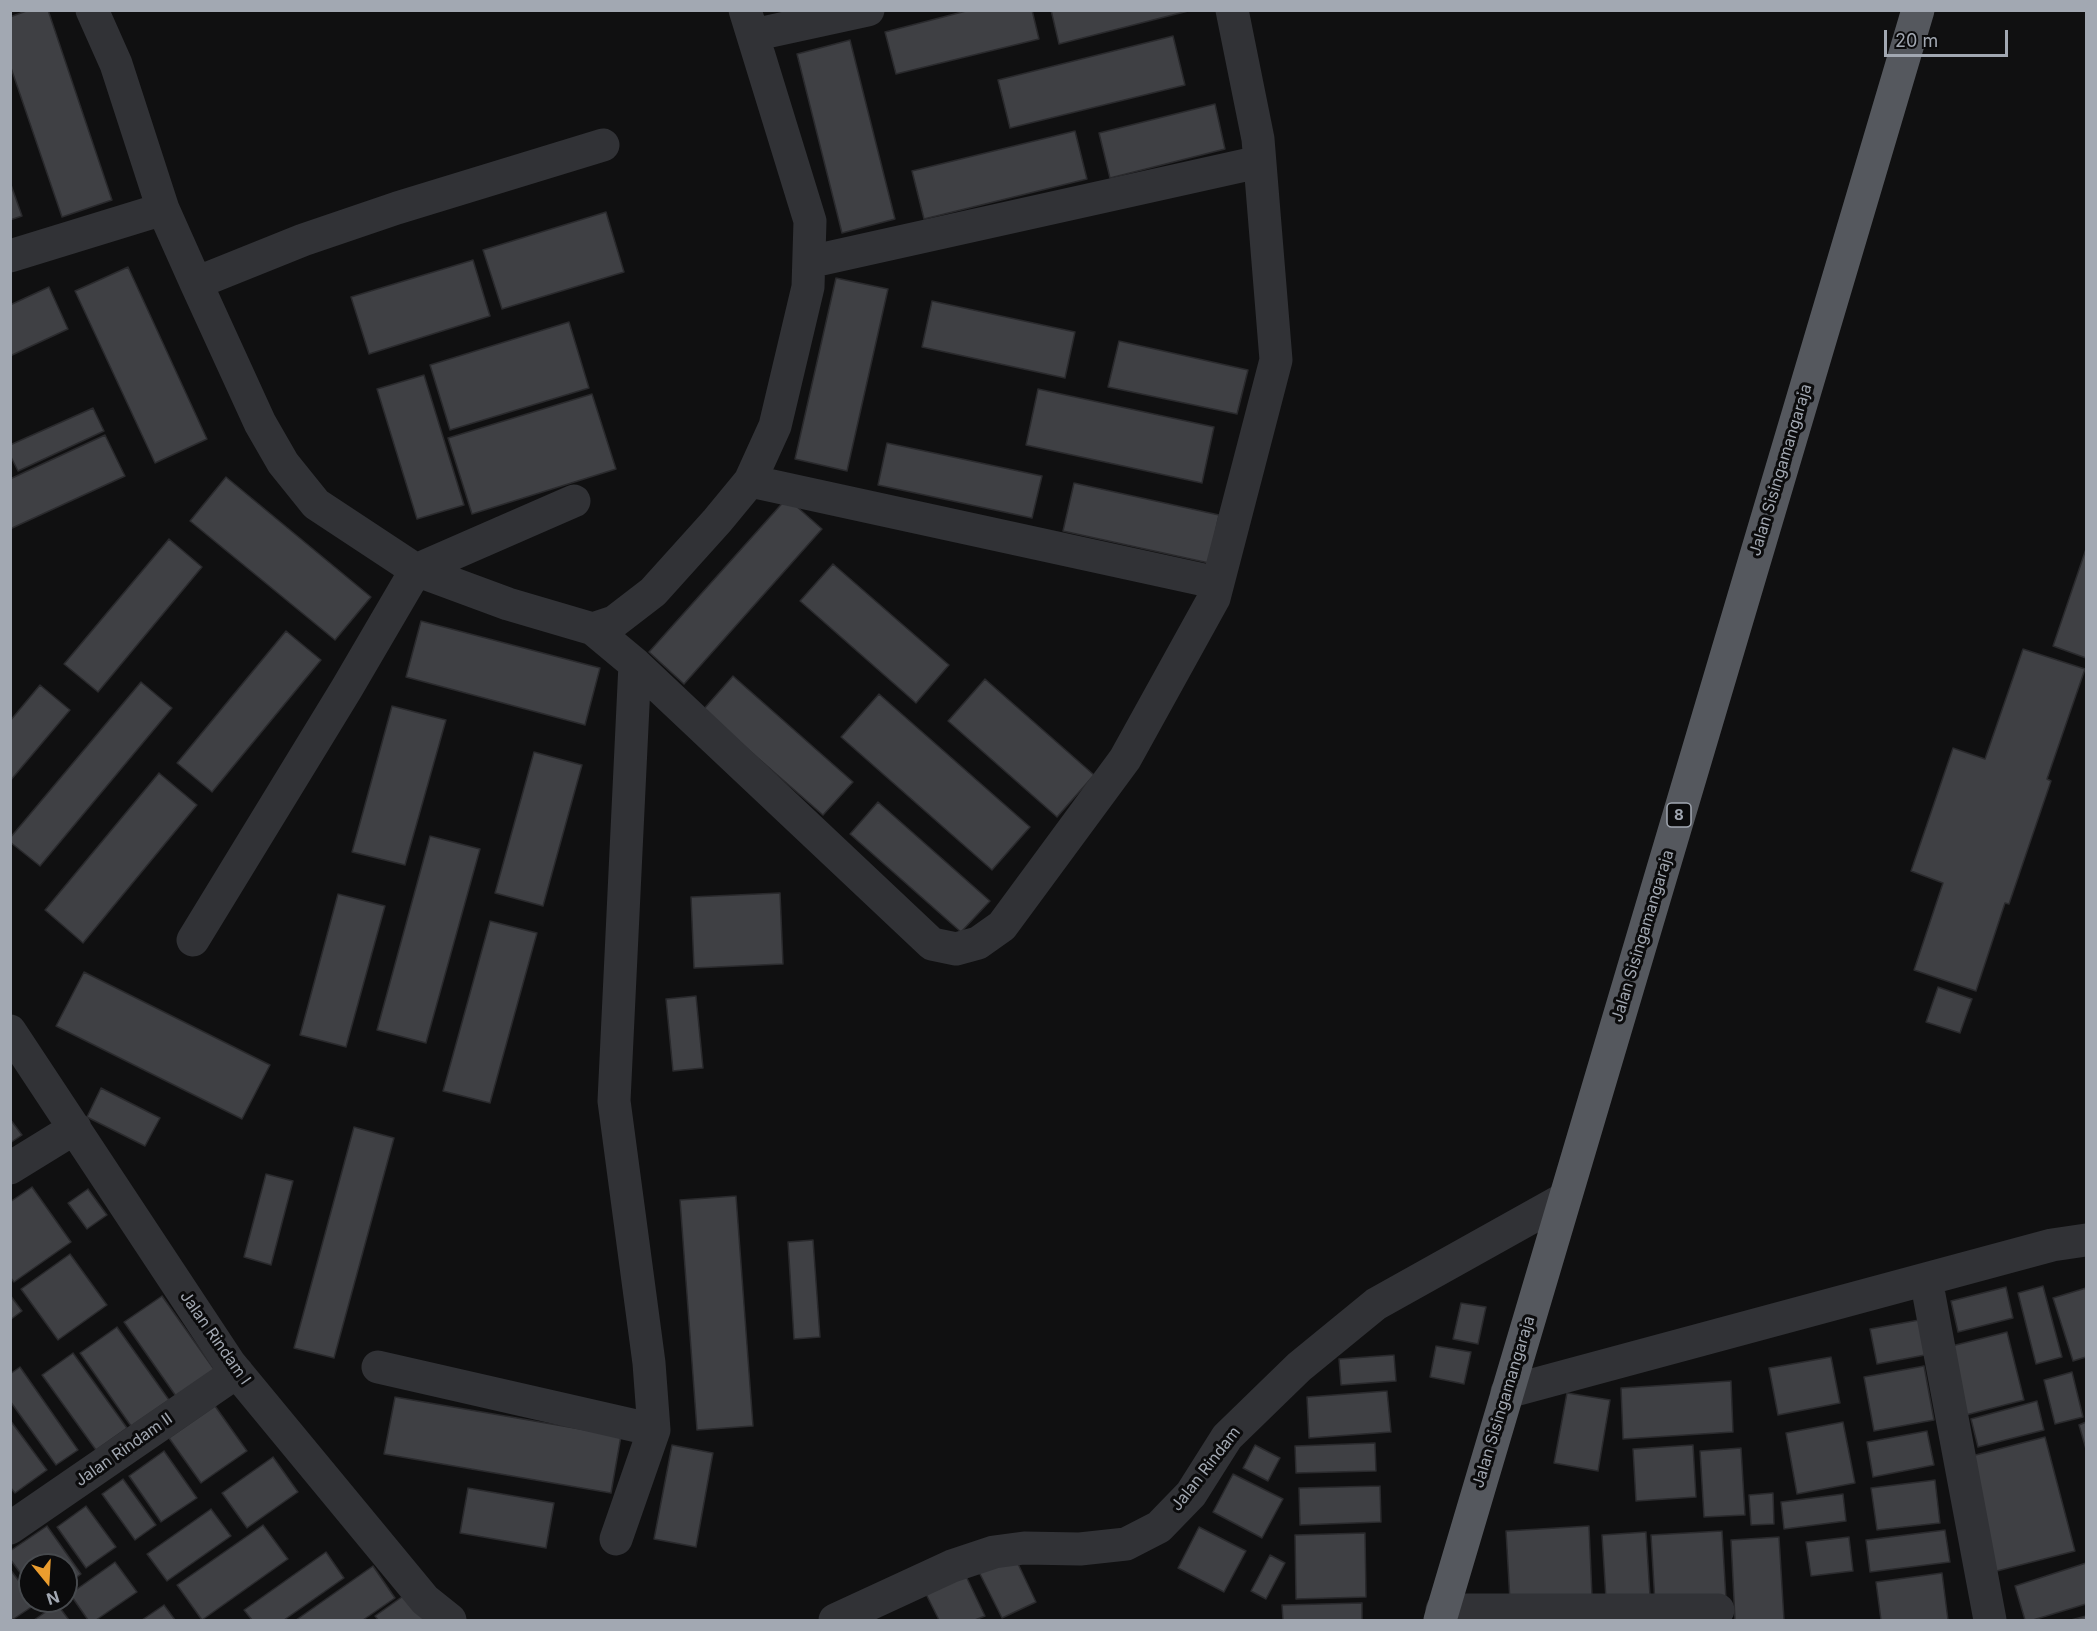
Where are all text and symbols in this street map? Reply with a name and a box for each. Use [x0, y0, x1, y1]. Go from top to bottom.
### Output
scale bar [1887, 18, 2012, 56]
text: 20 m [1895, 30, 1938, 51]
street label: Jalan Sisingamangaraja [1746, 382, 1816, 558]
road number: 8 [1667, 803, 1691, 827]
street label: Jalan Sisingamangaraja [1608, 848, 1678, 1024]
street label: Jalan Rindam I [176, 1287, 254, 1389]
street label: Jalan Sisingamangaraja [1469, 1314, 1539, 1490]
street label: Jalan Rindam II [72, 1409, 176, 1491]
street label: Jalan Rindam [1167, 1423, 1245, 1515]
north arrow [18, 1553, 78, 1613]
text: N [44, 1587, 62, 1610]

